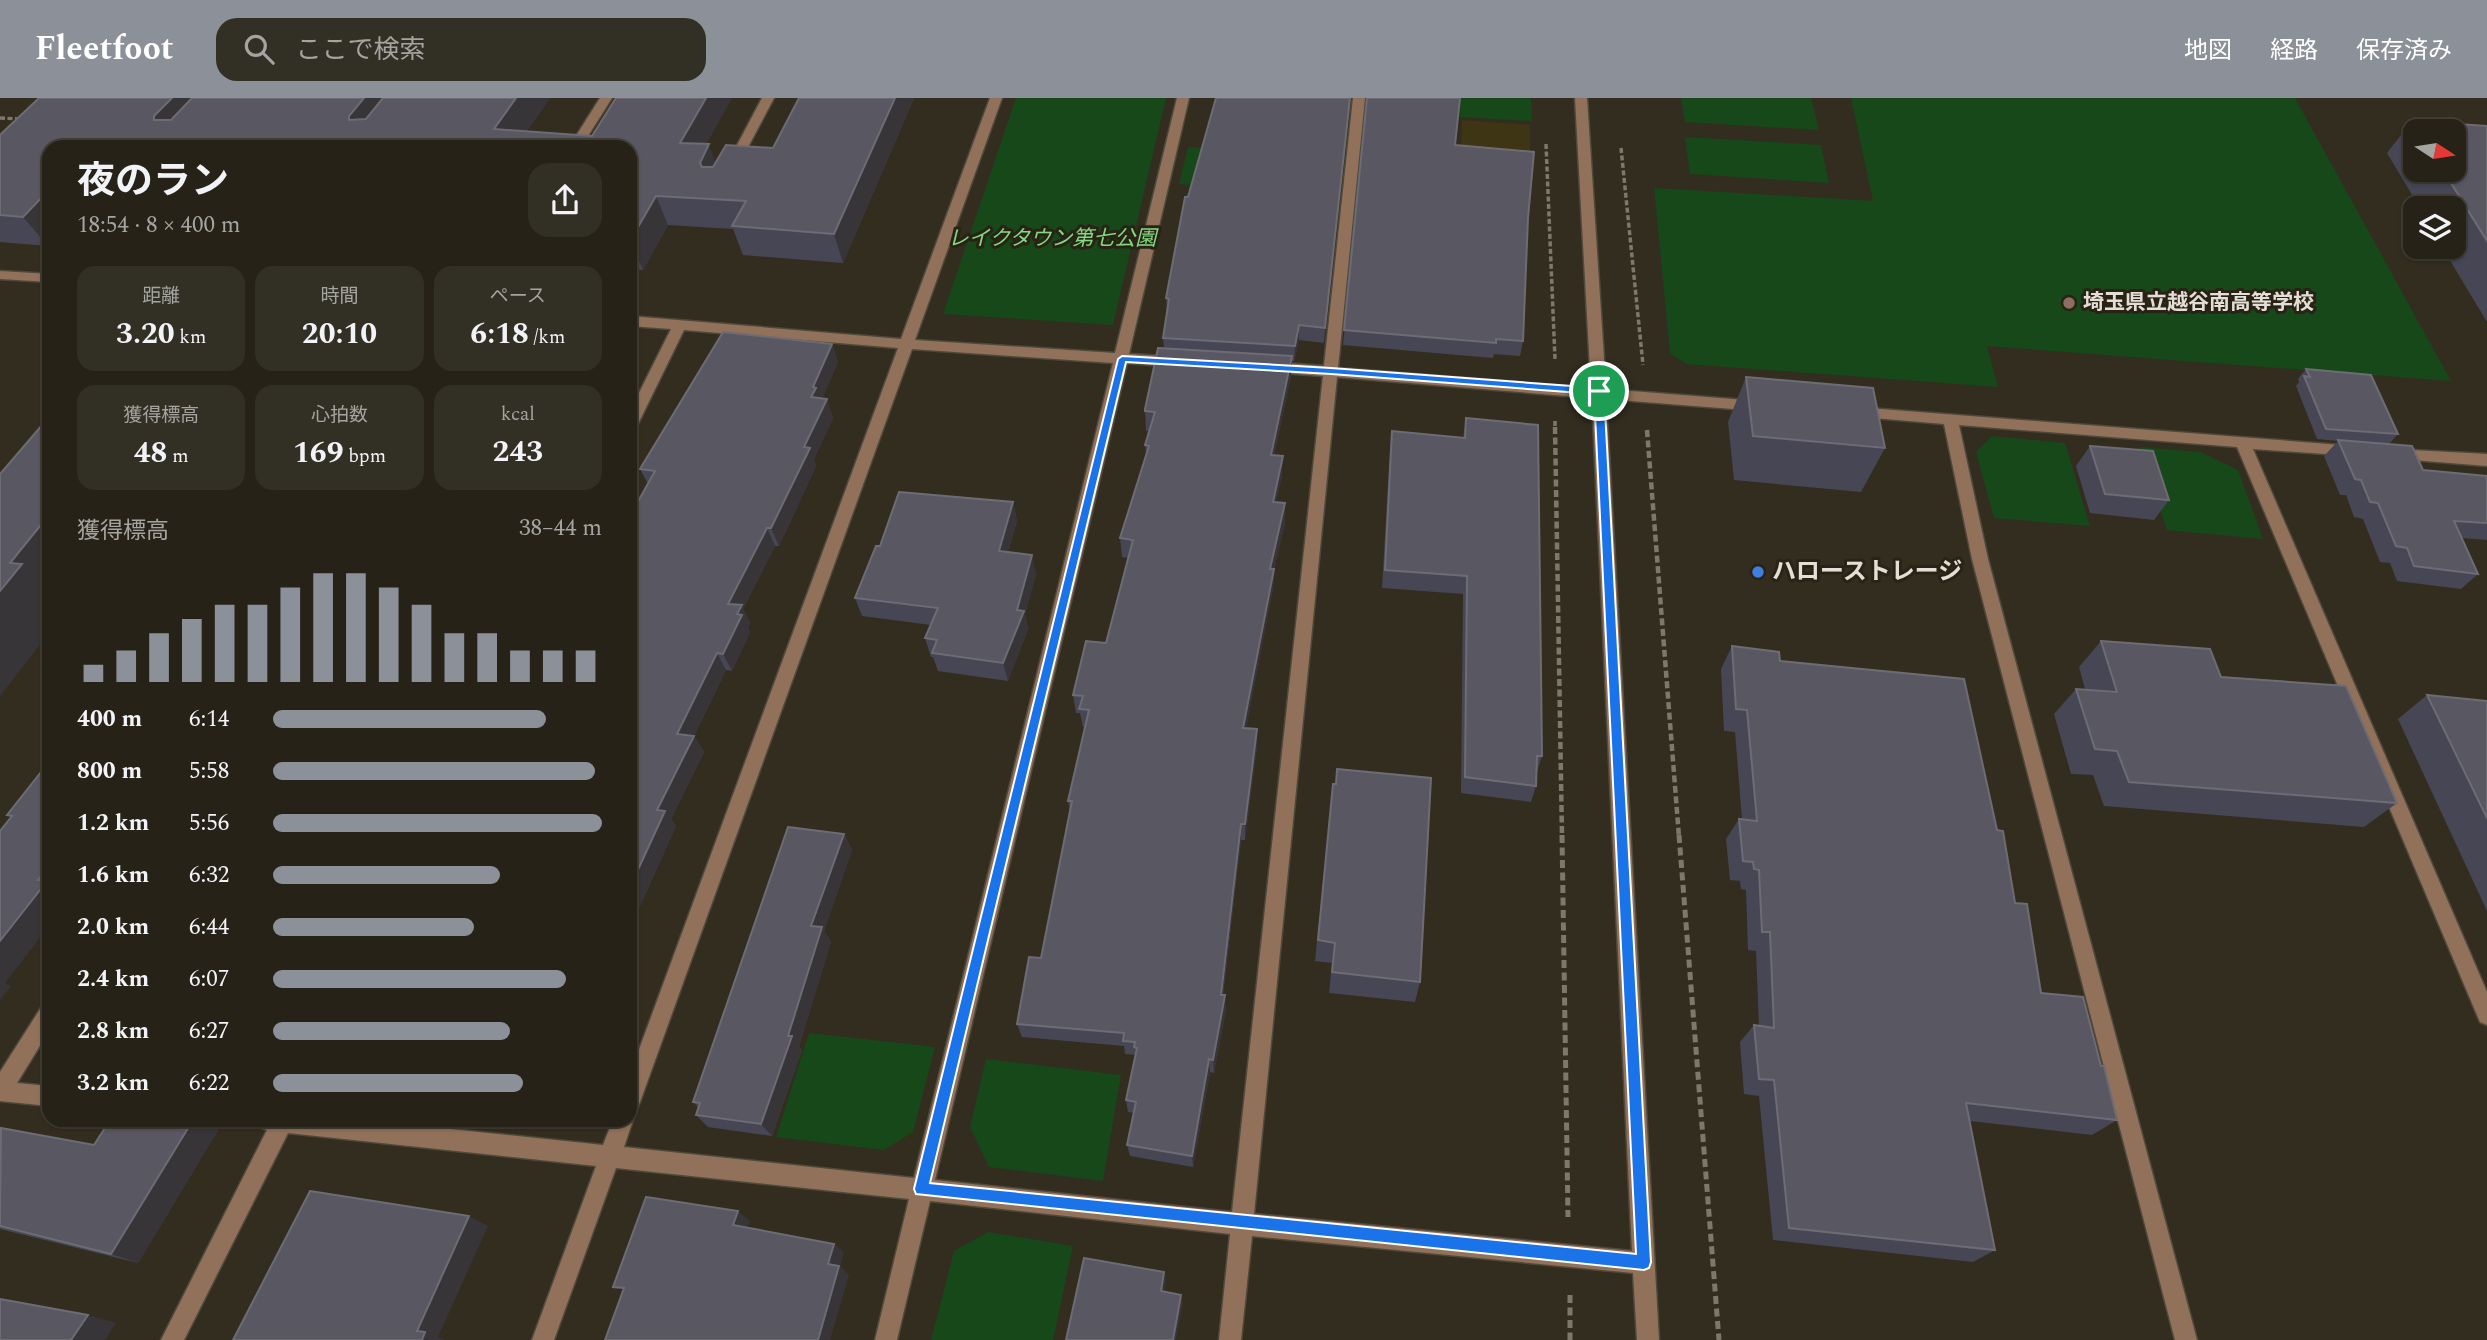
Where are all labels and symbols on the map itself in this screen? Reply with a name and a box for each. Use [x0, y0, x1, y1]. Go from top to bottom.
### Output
north arrow [2403, 119, 2466, 182]
park label: レイクタウン第七公園 [948, 223, 1159, 255]
place label: 埼玉県立越谷南高等学校 [2083, 287, 2314, 319]
marker: 埼玉県立越谷南高等学校 [2061, 295, 2077, 311]
pin [1569, 361, 1629, 421]
place label: ハローストレージ [1772, 554, 1962, 590]
marker: ハローストレージ [1750, 564, 1766, 580]

